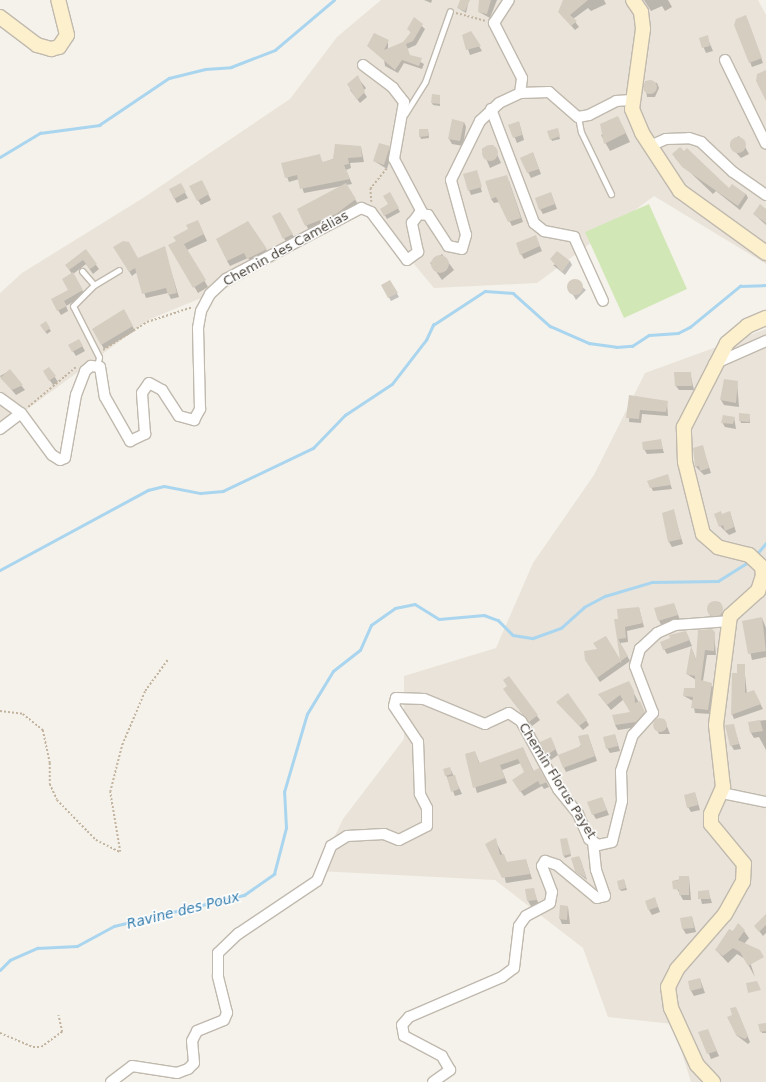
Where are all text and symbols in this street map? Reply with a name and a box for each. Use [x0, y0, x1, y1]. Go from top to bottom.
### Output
street label: Chemin des Camélias [221, 208, 351, 290]
street label: Chemin Florus Payet [515, 720, 599, 842]
water label: Ravine des Poux [125, 888, 241, 932]

